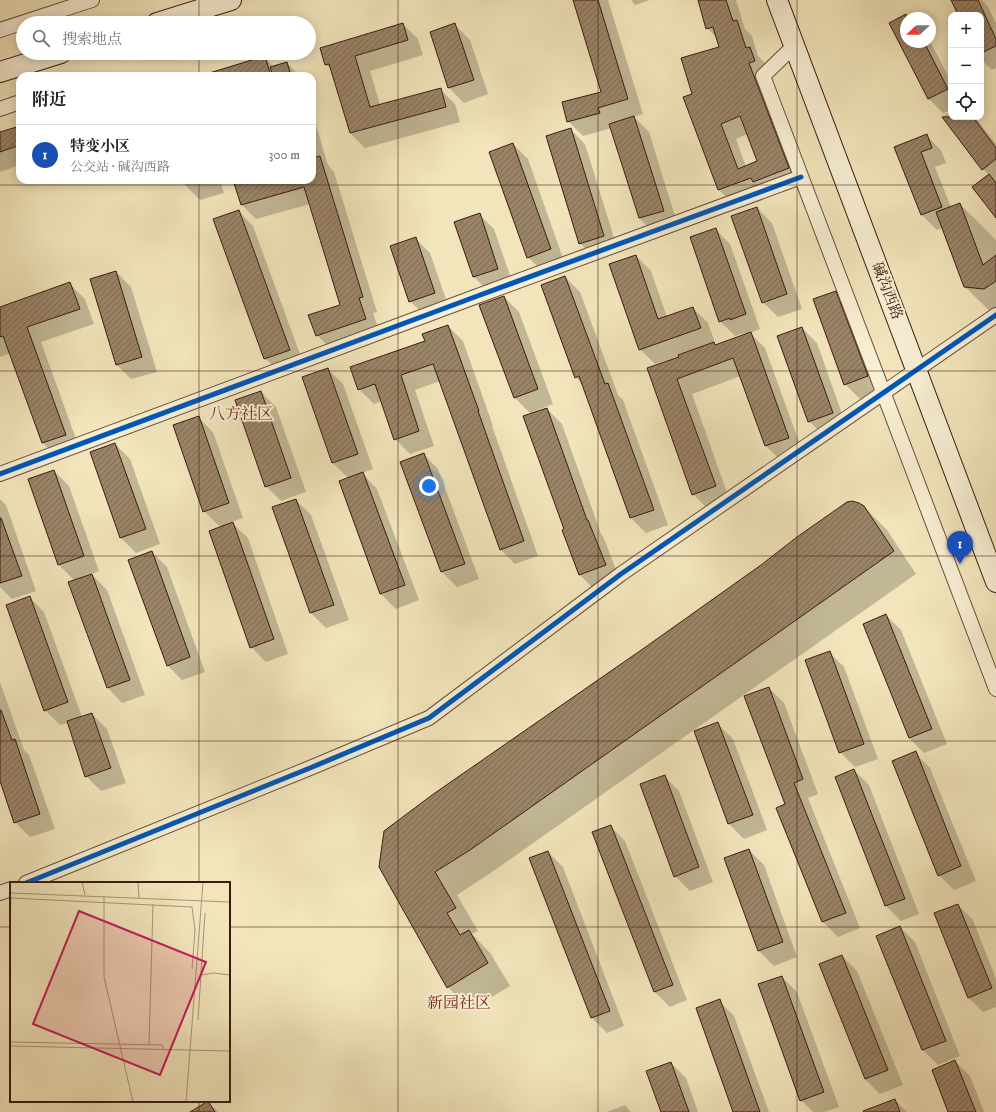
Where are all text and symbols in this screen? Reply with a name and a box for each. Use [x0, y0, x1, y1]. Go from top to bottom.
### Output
north arrow [900, 12, 936, 48]
map controls [948, 12, 984, 120]
button: + [948, 12, 984, 48]
search box [16, 16, 316, 60]
icon: search [30, 27, 52, 49]
text: 搜索地点 [62, 30, 122, 49]
button: − [948, 48, 984, 84]
button: locate [948, 84, 984, 120]
text: 附近 [32, 89, 66, 111]
text: 特变小区 [70, 137, 130, 156]
text: 1 [43, 147, 47, 163]
text: 300 m [269, 147, 300, 163]
text: 公交站 · 碱沟西路 [70, 159, 170, 175]
street label: 碱沟西路 [867, 260, 907, 322]
district label: 八方社区 [209, 404, 273, 424]
your location [419, 476, 439, 496]
pin: 1 [947, 531, 973, 564]
inset map [10, 882, 230, 1102]
district label: 新园社区 [427, 993, 491, 1013]

